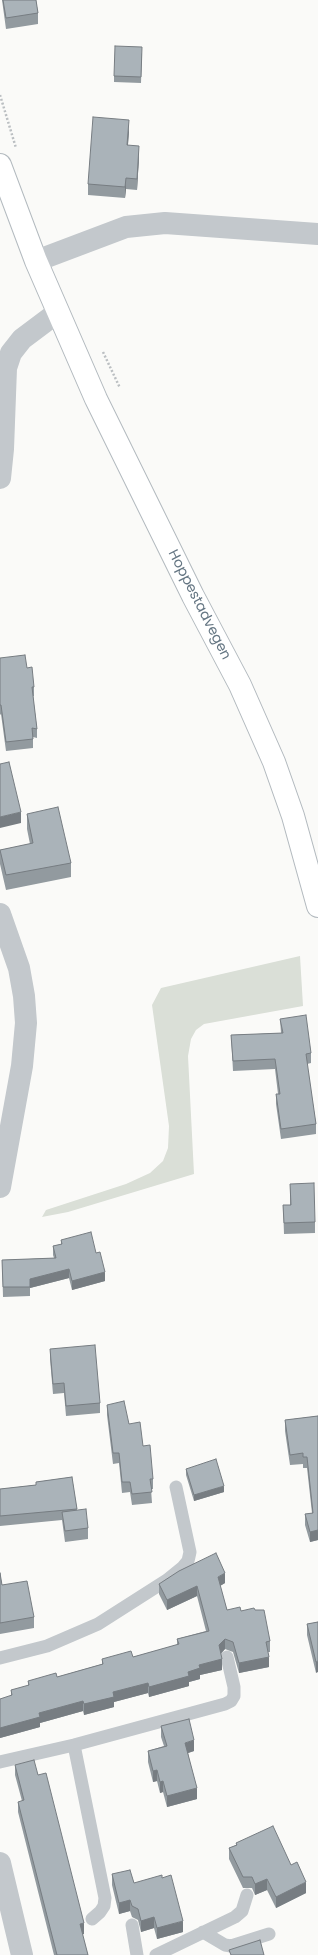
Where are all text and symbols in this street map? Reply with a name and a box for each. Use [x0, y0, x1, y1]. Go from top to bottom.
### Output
street label: Hoppestadvegen [164, 547, 234, 663]

